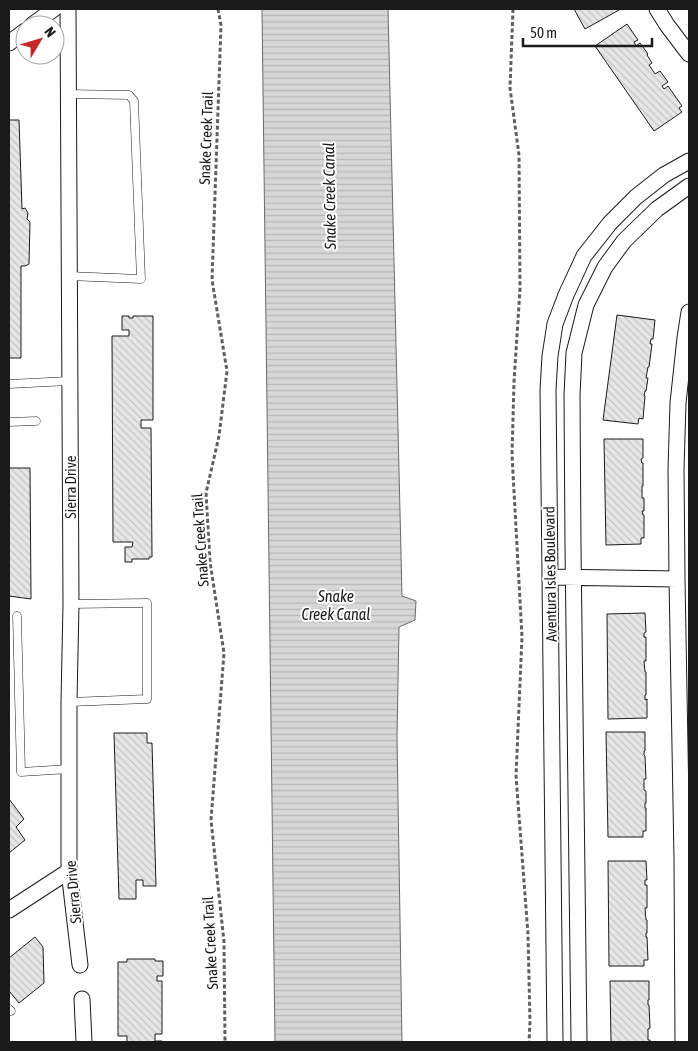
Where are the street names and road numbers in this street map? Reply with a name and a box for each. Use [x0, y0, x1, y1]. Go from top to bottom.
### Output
street label: Snake Creek Trail [196, 91, 216, 185]
street label: Sierra Drive [62, 455, 79, 519]
street label: Snake Creek Trail [188, 493, 212, 587]
street label: Aventura Isles Boulevard [540, 506, 560, 642]
street label: Sierra Drive [62, 860, 84, 924]
street label: Snake Creek Trail [199, 896, 221, 990]

